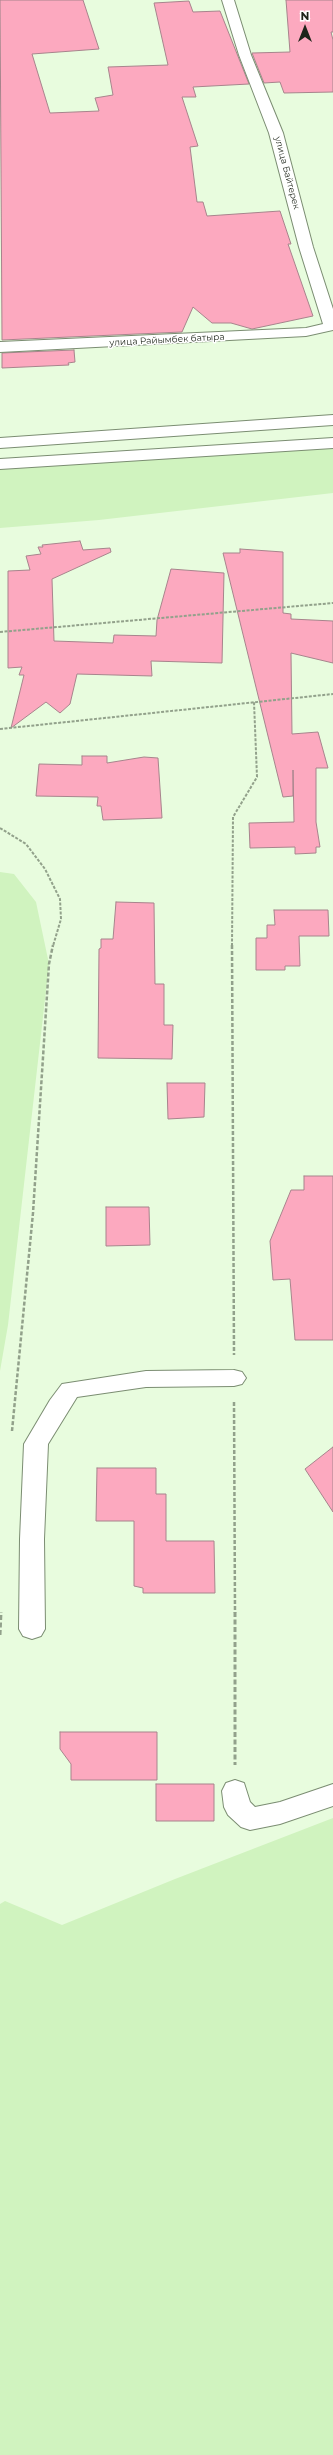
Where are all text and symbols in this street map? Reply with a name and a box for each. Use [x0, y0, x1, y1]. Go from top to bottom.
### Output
north arrow [285, 8, 325, 48]
text: N [301, 9, 309, 23]
street label: улица Байтерек [272, 135, 302, 211]
street label: улица Райымбек батыра [109, 332, 225, 348]

